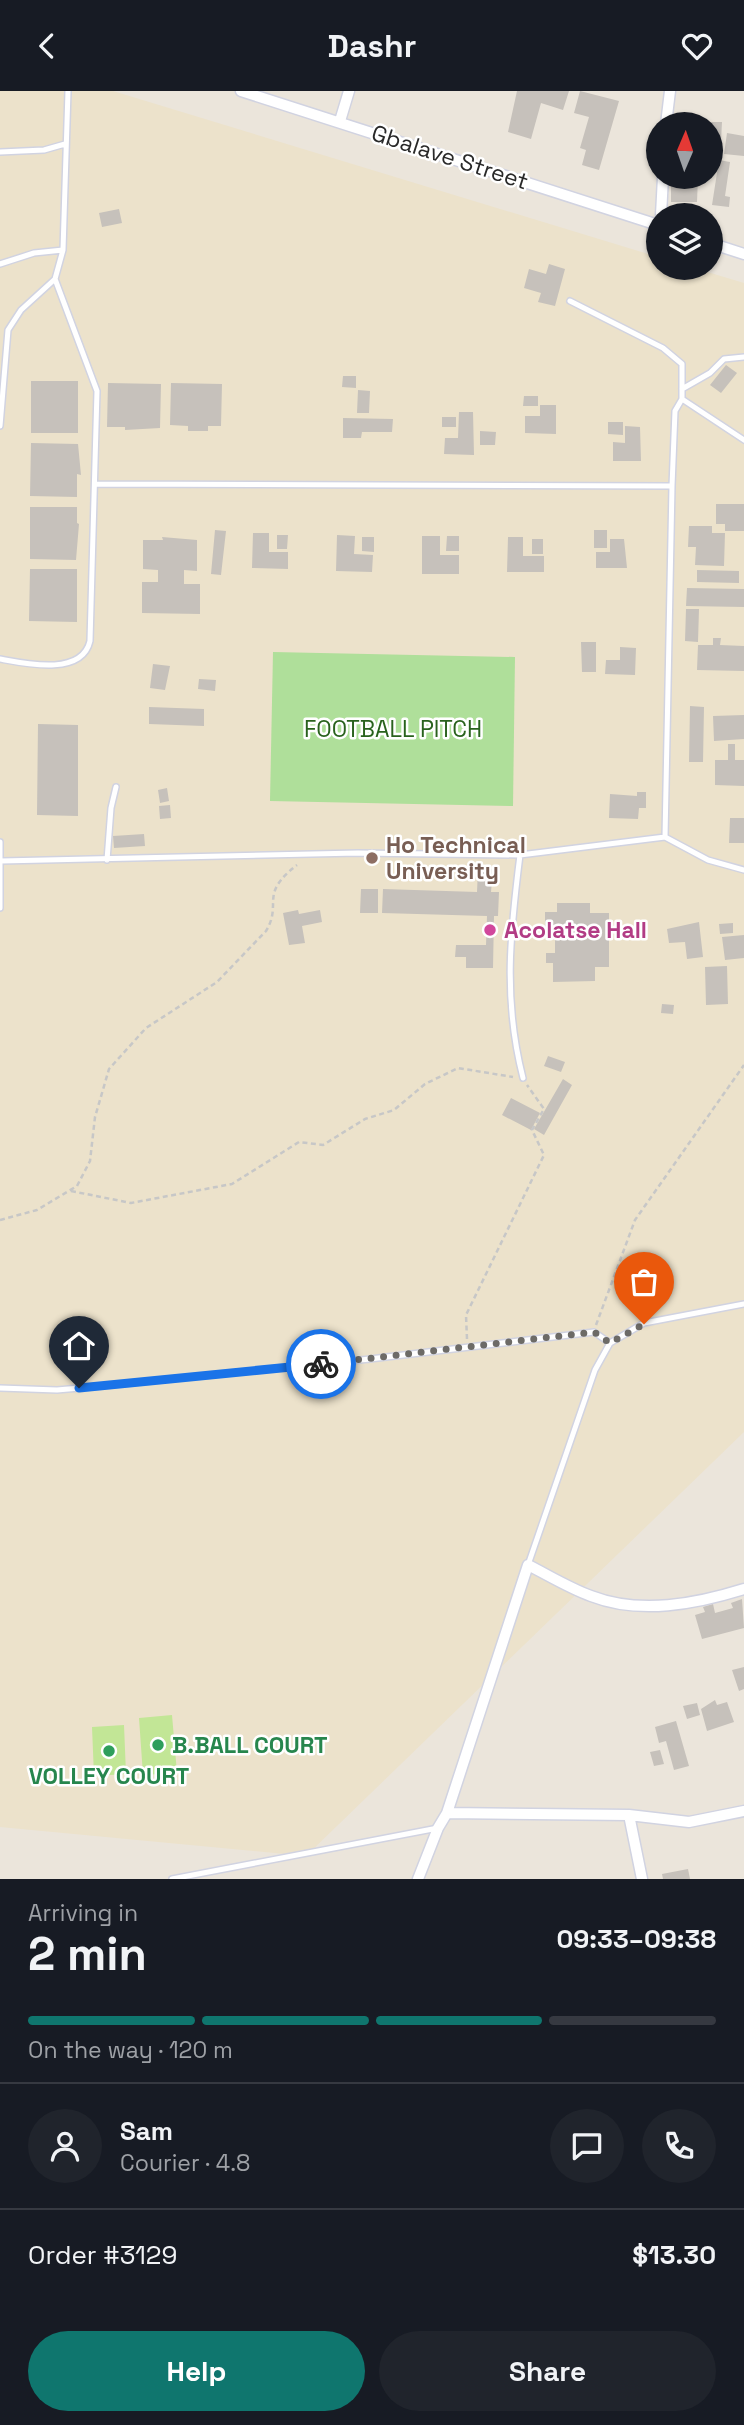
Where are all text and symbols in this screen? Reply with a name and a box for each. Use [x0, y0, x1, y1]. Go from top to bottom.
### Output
text: Dashr [328, 26, 416, 66]
icon: back [28, 27, 66, 65]
icon: heart [678, 27, 716, 65]
north arrow [646, 112, 723, 189]
map controls [646, 112, 723, 280]
street label: Gbalave Street [368, 118, 532, 196]
button: layers [646, 203, 723, 280]
park label: FOOTBALL PITCH [304, 714, 482, 744]
place label: Ho Technical University [386, 830, 526, 886]
marker: Ho Technical University [364, 850, 380, 866]
place label: Acolatse Hall [504, 915, 647, 945]
marker: Acolatse Hall [482, 922, 498, 938]
pin [614, 1252, 674, 1324]
icon: bag [625, 1263, 663, 1301]
pin [49, 1316, 109, 1388]
icon: home [60, 1327, 98, 1365]
courier [286, 1329, 356, 1399]
icon: bike [302, 1345, 340, 1383]
place label: B.BALL COURT [172, 1730, 328, 1760]
marker: B.BALL COURT [150, 1737, 166, 1753]
marker: VOLLEY COURT [101, 1743, 117, 1759]
place label: VOLLEY COURT [29, 1761, 189, 1791]
text: Arriving in [28, 1898, 138, 1928]
text: 09:33–09:38 [556, 1922, 716, 1956]
text: 2 min [28, 1925, 147, 1983]
text: On the way · 120 m [28, 2035, 233, 2065]
button: person [28, 2109, 102, 2183]
button: chat [550, 2109, 624, 2183]
button: phone [642, 2109, 716, 2183]
text: Sam [120, 2114, 173, 2148]
text: Courier · 4.8 [120, 2148, 250, 2178]
text: Order #3129 [28, 2238, 177, 2272]
text: $13.30 [632, 2238, 716, 2272]
button: Help [28, 2331, 365, 2411]
button: Share [379, 2331, 716, 2411]

